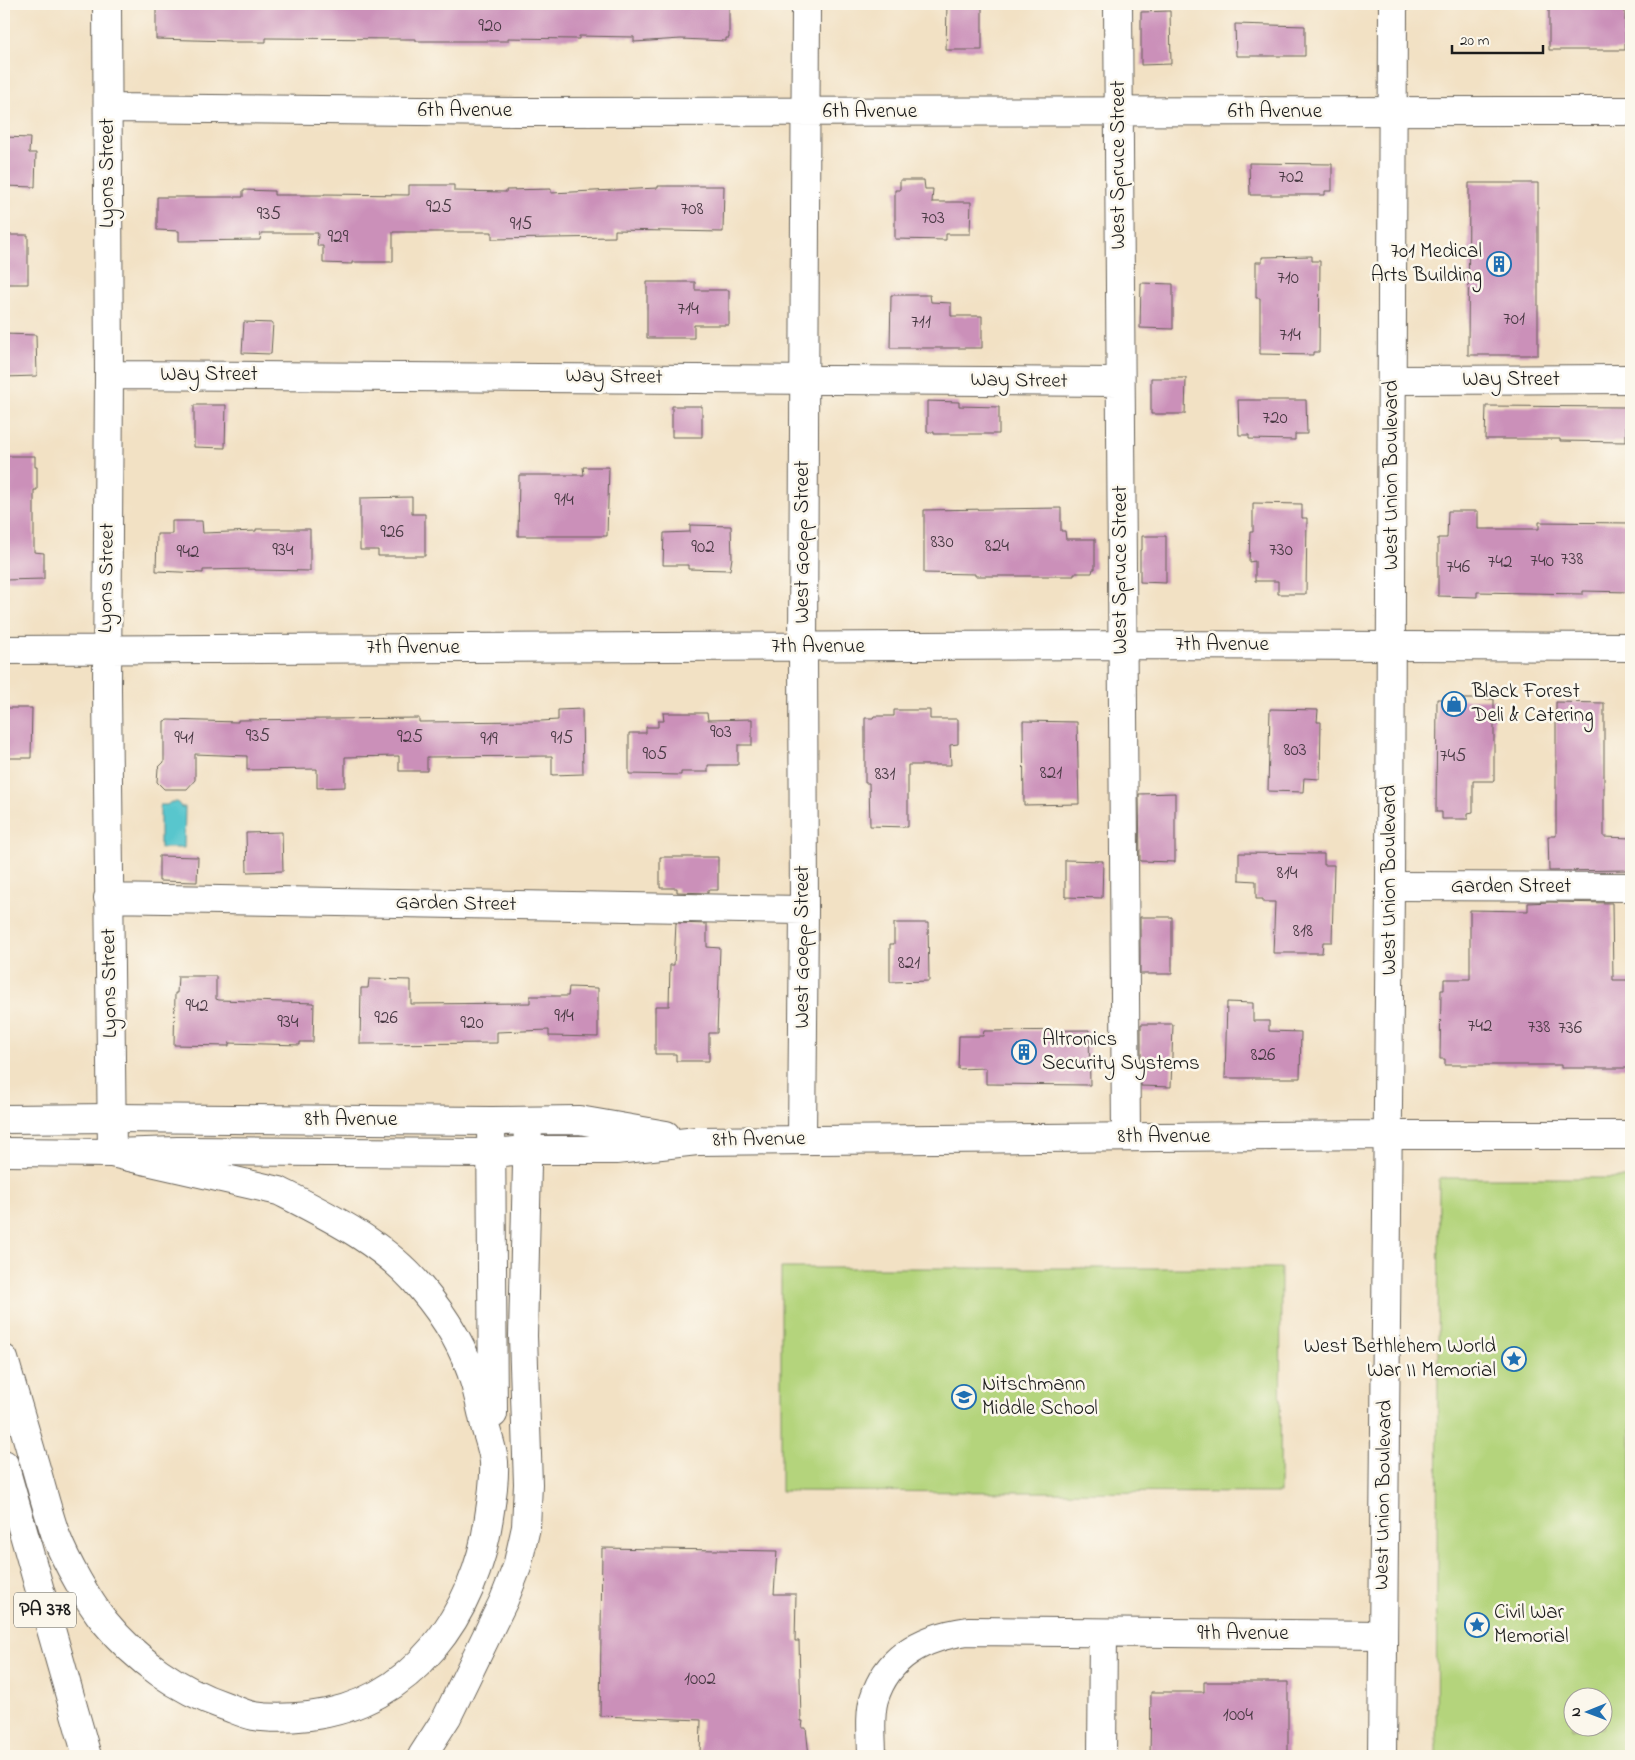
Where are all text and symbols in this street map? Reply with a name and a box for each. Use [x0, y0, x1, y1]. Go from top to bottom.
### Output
house number: 920 [478, 13, 502, 40]
scale bar [1452, 22, 1544, 54]
text: 20 m [1460, 30, 1490, 52]
street label: West Spruce Street [1104, 81, 1134, 249]
street label: 6th Avenue [418, 96, 513, 126]
street label: 6th Avenue [823, 97, 918, 127]
street label: 6th Avenue [1228, 97, 1323, 127]
street label: Lyons Street [93, 118, 125, 228]
house number: 702 [1278, 164, 1304, 191]
house number: 925 [426, 194, 452, 221]
house number: 708 [680, 196, 704, 223]
house number: 935 [257, 201, 281, 228]
house number: 703 [921, 205, 945, 232]
house number: 915 [510, 211, 532, 238]
house number: 929 [328, 224, 349, 251]
place label: 701 Medical Arts Building [1371, 237, 1482, 293]
building icon: 701 Medical Arts Building [1486, 251, 1512, 277]
house number: 710 [1277, 265, 1299, 292]
house number: 714 [677, 296, 699, 323]
house number: 701 [1503, 306, 1525, 333]
house number: 711 [911, 309, 931, 336]
house number: 714 [1279, 322, 1301, 349]
street label: Way Street [160, 360, 258, 392]
street label: Way Street [565, 361, 663, 395]
street label: Way Street [970, 365, 1068, 399]
street label: Way Street [1462, 365, 1560, 397]
street label: West Union Boulevard [1377, 380, 1407, 570]
house number: 720 [1262, 405, 1288, 432]
street label: West Goepp Street [788, 460, 818, 624]
street label: West Spruce Street [1106, 486, 1136, 654]
house number: 914 [554, 487, 574, 514]
house number: 926 [380, 519, 404, 546]
street label: Lyons Street [91, 523, 125, 633]
house number: 830 [930, 529, 954, 556]
house number: 824 [985, 533, 1009, 560]
house number: 902 [691, 534, 715, 561]
house number: 934 [272, 537, 294, 564]
house number: 730 [1269, 537, 1293, 564]
house number: 942 [177, 539, 200, 566]
house number: 738 [1561, 546, 1583, 573]
house number: 740 [1530, 548, 1554, 575]
house number: 742 [1487, 549, 1513, 576]
house number: 746 [1446, 554, 1470, 581]
street label: 7th Avenue [1175, 630, 1269, 660]
street label: 7th Avenue [771, 632, 865, 662]
street label: 7th Avenue [366, 633, 460, 663]
place label: Black Forest Deli & Catering [1471, 677, 1594, 733]
shop icon: Black Forest Deli & Catering [1441, 691, 1467, 717]
house number: 903 [710, 719, 732, 746]
house number: 935 [246, 723, 270, 750]
house number: 925 [397, 724, 423, 751]
house number: 941 [174, 725, 194, 752]
house number: 915 [551, 725, 573, 752]
house number: 919 [480, 726, 498, 753]
house number: 803 [1283, 737, 1307, 764]
house number: 905 [643, 741, 668, 768]
house number: 745 [1440, 743, 1466, 770]
house number: 821 [1040, 760, 1062, 787]
house number: 831 [874, 761, 896, 788]
street label: West Union Boulevard [1375, 785, 1405, 975]
house number: 814 [1277, 860, 1298, 887]
street label: West Goepp Street [788, 865, 818, 1029]
street label: Garden Street [1451, 872, 1571, 902]
street label: Garden Street [395, 888, 517, 920]
house number: 818 [1293, 918, 1313, 945]
street label: Lyons Street [94, 928, 128, 1038]
house number: 821 [898, 950, 920, 977]
house number: 942 [186, 993, 209, 1020]
house number: 914 [554, 1003, 574, 1030]
house number: 926 [374, 1005, 398, 1032]
house number: 934 [277, 1009, 299, 1036]
house number: 920 [460, 1010, 484, 1037]
house number: 742 [1467, 1013, 1493, 1040]
house number: 738 [1528, 1014, 1550, 1041]
house number: 736 [1558, 1015, 1582, 1042]
place label: Altronics Security Systems [1042, 1025, 1200, 1081]
building icon: Altronics Security Systems [1011, 1039, 1037, 1065]
house number: 826 [1251, 1042, 1275, 1069]
street label: 8th Avenue [305, 1105, 398, 1135]
street label: 8th Avenue [1118, 1122, 1211, 1152]
street label: 8th Avenue [712, 1124, 806, 1156]
place label: West Bethlehem World War II Memorial [1304, 1332, 1496, 1386]
place icon: West Bethlehem World War II Memorial [1501, 1346, 1527, 1372]
place label: Nitschmann Middle School [982, 1370, 1098, 1424]
school or university icon: Nitschmann Middle School [951, 1384, 977, 1410]
street label: West Union Boulevard [1367, 1399, 1401, 1590]
road number: PA 378 [14, 1592, 76, 1628]
place label: Civil War Memorial [1494, 1598, 1569, 1652]
place icon: Civil War Memorial [1464, 1612, 1490, 1638]
street label: 9th Avenue [1197, 1619, 1289, 1649]
house number: 1002 [684, 1666, 716, 1693]
north arrow [1562, 1688, 1612, 1738]
house number: 1004 [1223, 1702, 1253, 1729]
text: N [1566, 1707, 1587, 1717]

